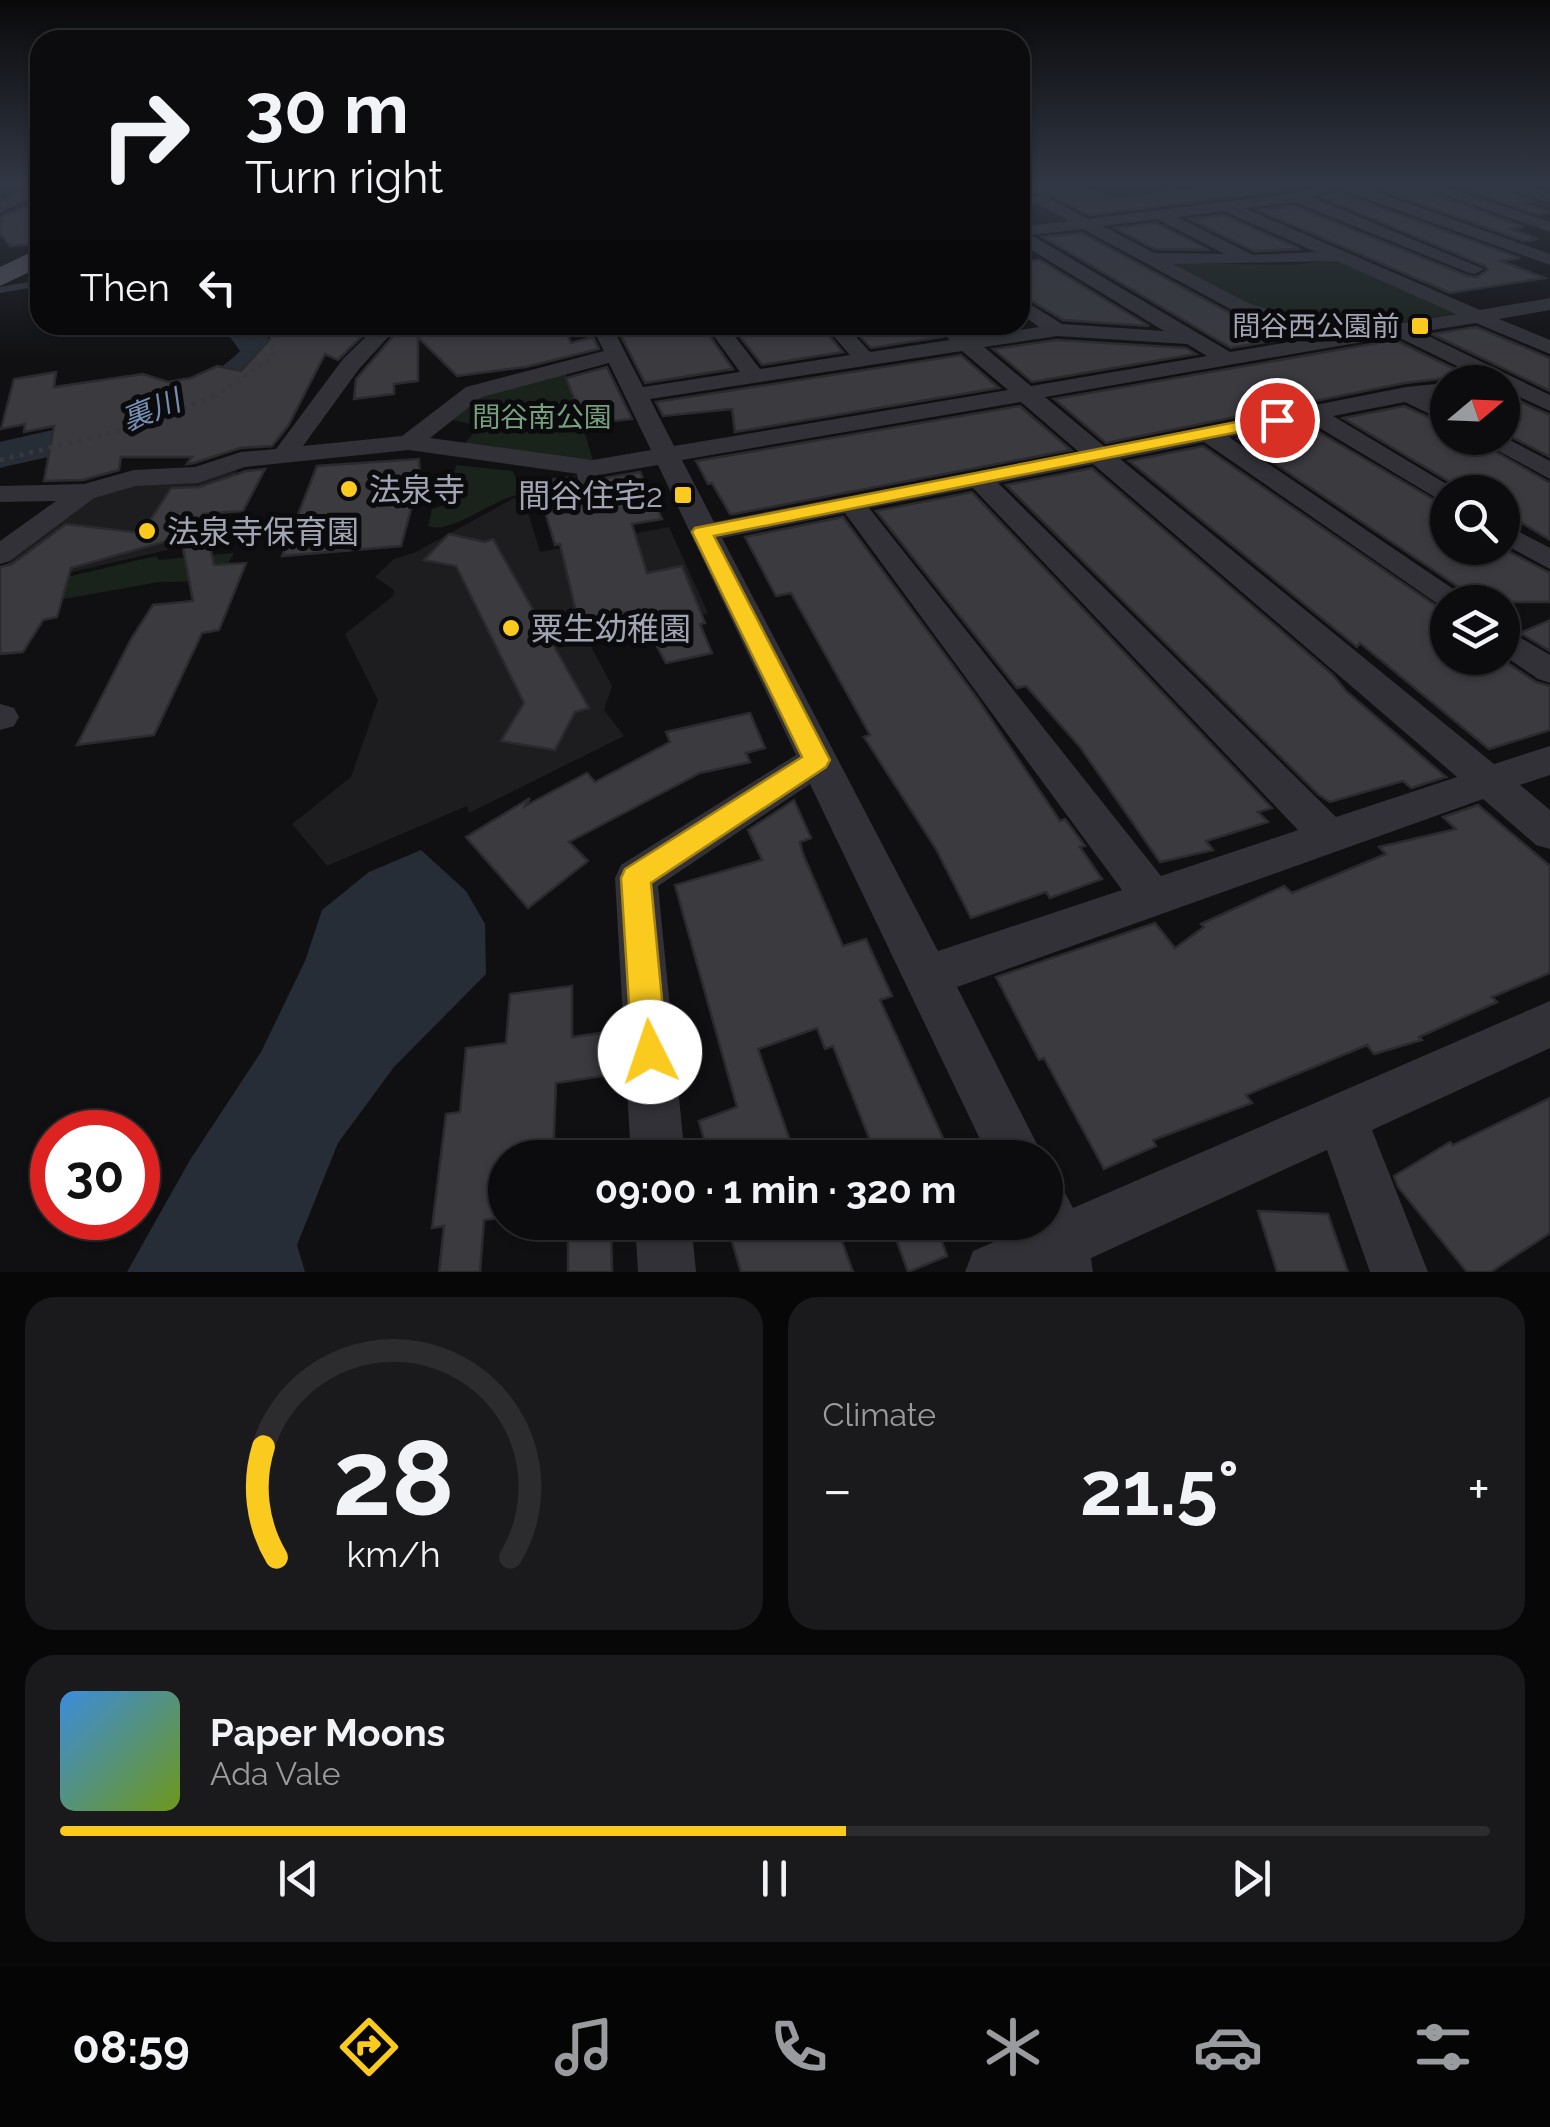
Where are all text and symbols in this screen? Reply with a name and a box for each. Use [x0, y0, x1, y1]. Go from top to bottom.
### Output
text: 30 m [245, 67, 409, 149]
icon: right [80, 70, 210, 200]
text: Turn right [245, 151, 443, 204]
icon: left [190, 260, 245, 315]
text: Then [80, 265, 170, 310]
place label: 間谷西公園前 [1232, 310, 1400, 343]
marker: 間谷西公園前 [1409, 315, 1431, 337]
north arrow [1430, 365, 1520, 455]
map controls [1430, 365, 1520, 675]
pin [1235, 378, 1320, 463]
water label: 裏川 [117, 381, 188, 437]
icon: arrive [1250, 393, 1305, 448]
park label: 間谷南公園 [472, 401, 612, 434]
place label: 法泉寺 [369, 471, 465, 508]
button: search [1430, 475, 1520, 565]
place label: 間谷住宅2 [518, 477, 663, 514]
marker: 法泉寺 [338, 478, 360, 500]
marker: 間谷住宅2 [672, 484, 694, 506]
place label: 法泉寺保育園 [167, 513, 359, 550]
marker: 法泉寺保育園 [136, 520, 158, 542]
button: layers [1430, 585, 1520, 675]
place label: 粟生幼稚園 [531, 610, 691, 647]
marker: 粟生幼稚園 [500, 617, 522, 639]
position arrow [598, 1000, 702, 1104]
speed limit sign: 30 [30, 1110, 160, 1240]
text: 09:00 · 1 min · 320 m [595, 1167, 956, 1212]
text: Climate [823, 1396, 936, 1433]
text: 28 [333, 1417, 454, 1539]
text: 21.5° [1080, 1444, 1239, 1533]
text: − [823, 1457, 852, 1522]
text: + [1467, 1457, 1490, 1522]
text: km/h [347, 1533, 441, 1575]
text: Paper Moons [210, 1710, 445, 1755]
text: Ada Vale [210, 1755, 341, 1792]
icon: previous [271, 1851, 326, 1906]
icon: pause [747, 1851, 802, 1906]
icon: next [1224, 1851, 1279, 1906]
icon: directions [334, 2012, 404, 2082]
icon: music [549, 2012, 619, 2082]
icon: phone [764, 2012, 834, 2082]
icon: climate [978, 2012, 1048, 2082]
icon: car [1193, 2012, 1263, 2082]
icon: filters [1408, 2012, 1478, 2082]
text: 08:59 [72, 2021, 190, 2074]

